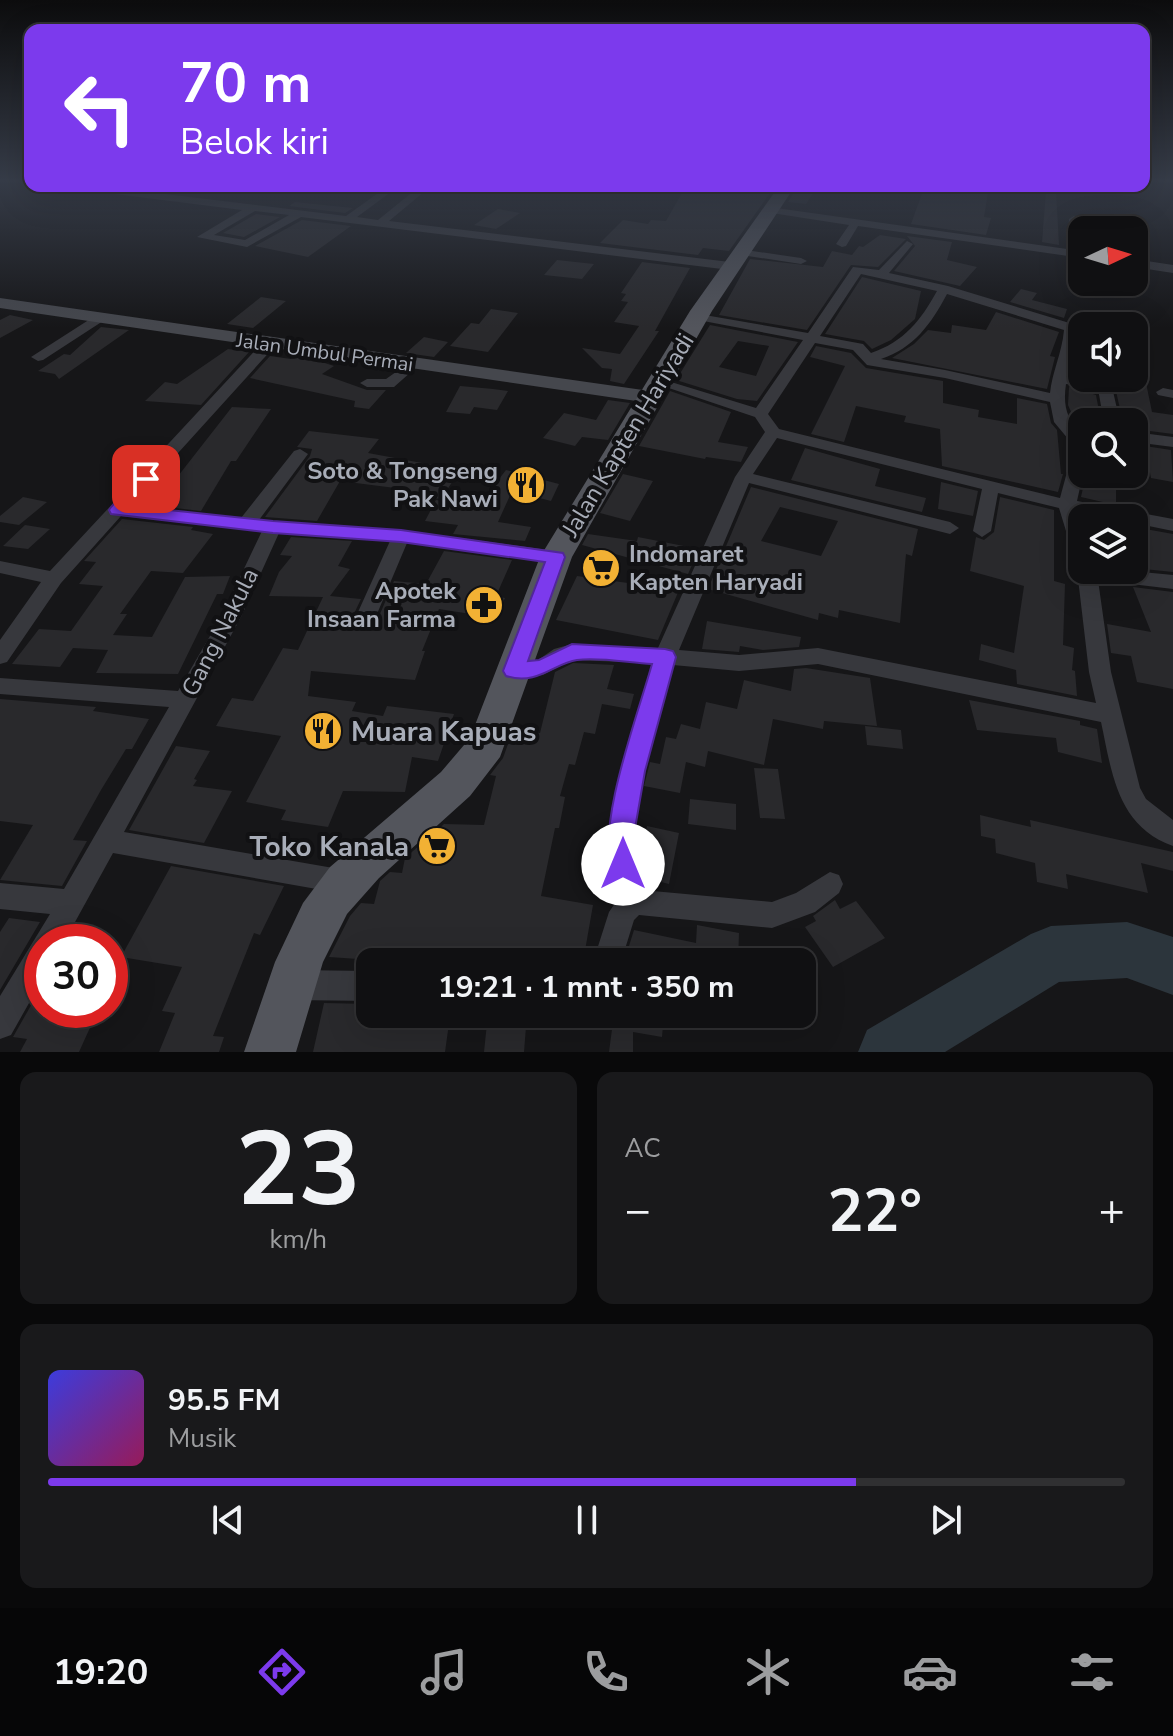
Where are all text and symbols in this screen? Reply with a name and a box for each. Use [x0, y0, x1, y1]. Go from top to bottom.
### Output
text: 70 m [180, 45, 311, 122]
icon: left [48, 56, 152, 160]
text: Belok kiri [180, 118, 329, 167]
north arrow [1068, 216, 1148, 296]
map controls [1068, 216, 1148, 584]
button: sound [1068, 312, 1148, 392]
street label: Jalan Umbul Permai [234, 327, 415, 378]
street label: Jalan Kapten Hariyadi [554, 327, 701, 544]
button: search [1068, 408, 1148, 488]
pin [112, 445, 180, 513]
place label: Soto & Tongseng Pak Nawi [307, 455, 498, 515]
icon: arrive [124, 457, 168, 501]
restaurant icon: Soto & Tongseng Pak Nawi [505, 464, 547, 506]
button: layers [1068, 504, 1148, 584]
place label: Indomaret Kapten Haryadi [629, 538, 803, 598]
supermarket icon: Indomaret Kapten Haryadi [580, 547, 622, 589]
street label: Gang Nakula [174, 562, 266, 702]
place label: Apotek Insaan Farma [307, 575, 457, 635]
pharmacy icon: Apotek Insaan Farma [463, 584, 505, 626]
restaurant icon: Muara Kapuas [302, 710, 344, 752]
place label: Muara Kapuas [351, 713, 536, 751]
position arrow [581, 822, 665, 906]
supermarket icon: Toko Kanala [416, 825, 458, 867]
place label: Toko Kanala [249, 828, 409, 866]
speed limit sign: 30 [24, 924, 128, 1028]
text: 19:21 · 1 mnt · 350 m [438, 967, 734, 1008]
text: 23 [236, 1099, 361, 1241]
text: AC [625, 1131, 661, 1166]
text: 22° [827, 1170, 922, 1252]
text: − [625, 1181, 651, 1241]
text: + [1099, 1181, 1125, 1241]
text: km/h [270, 1222, 327, 1257]
text: 95.5 FM [168, 1380, 280, 1421]
text: Musik [168, 1421, 236, 1456]
icon: previous [206, 1498, 250, 1542]
icon: pause [565, 1498, 609, 1542]
icon: next [924, 1498, 968, 1542]
icon: directions [254, 1644, 310, 1700]
icon: music [416, 1644, 472, 1700]
icon: phone [578, 1644, 634, 1700]
icon: climate [740, 1644, 796, 1700]
icon: car [902, 1644, 958, 1700]
icon: filters [1064, 1644, 1120, 1700]
text: 19:20 [53, 1648, 148, 1697]

